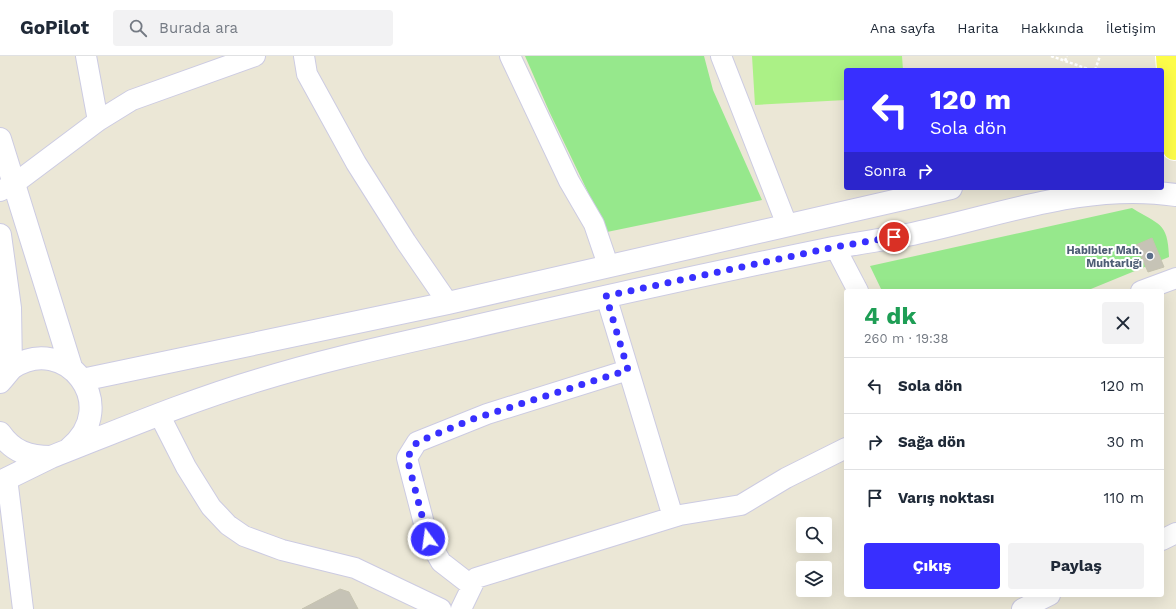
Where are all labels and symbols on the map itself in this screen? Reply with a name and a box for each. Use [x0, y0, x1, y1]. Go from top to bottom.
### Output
pin [877, 220, 911, 254]
place label: Habibler Mah. Muhtarlığı [1066, 244, 1142, 270]
marker: Habibler Mah. Muhtarlığı [1145, 251, 1155, 261]
position arrow [407, 518, 449, 560]

